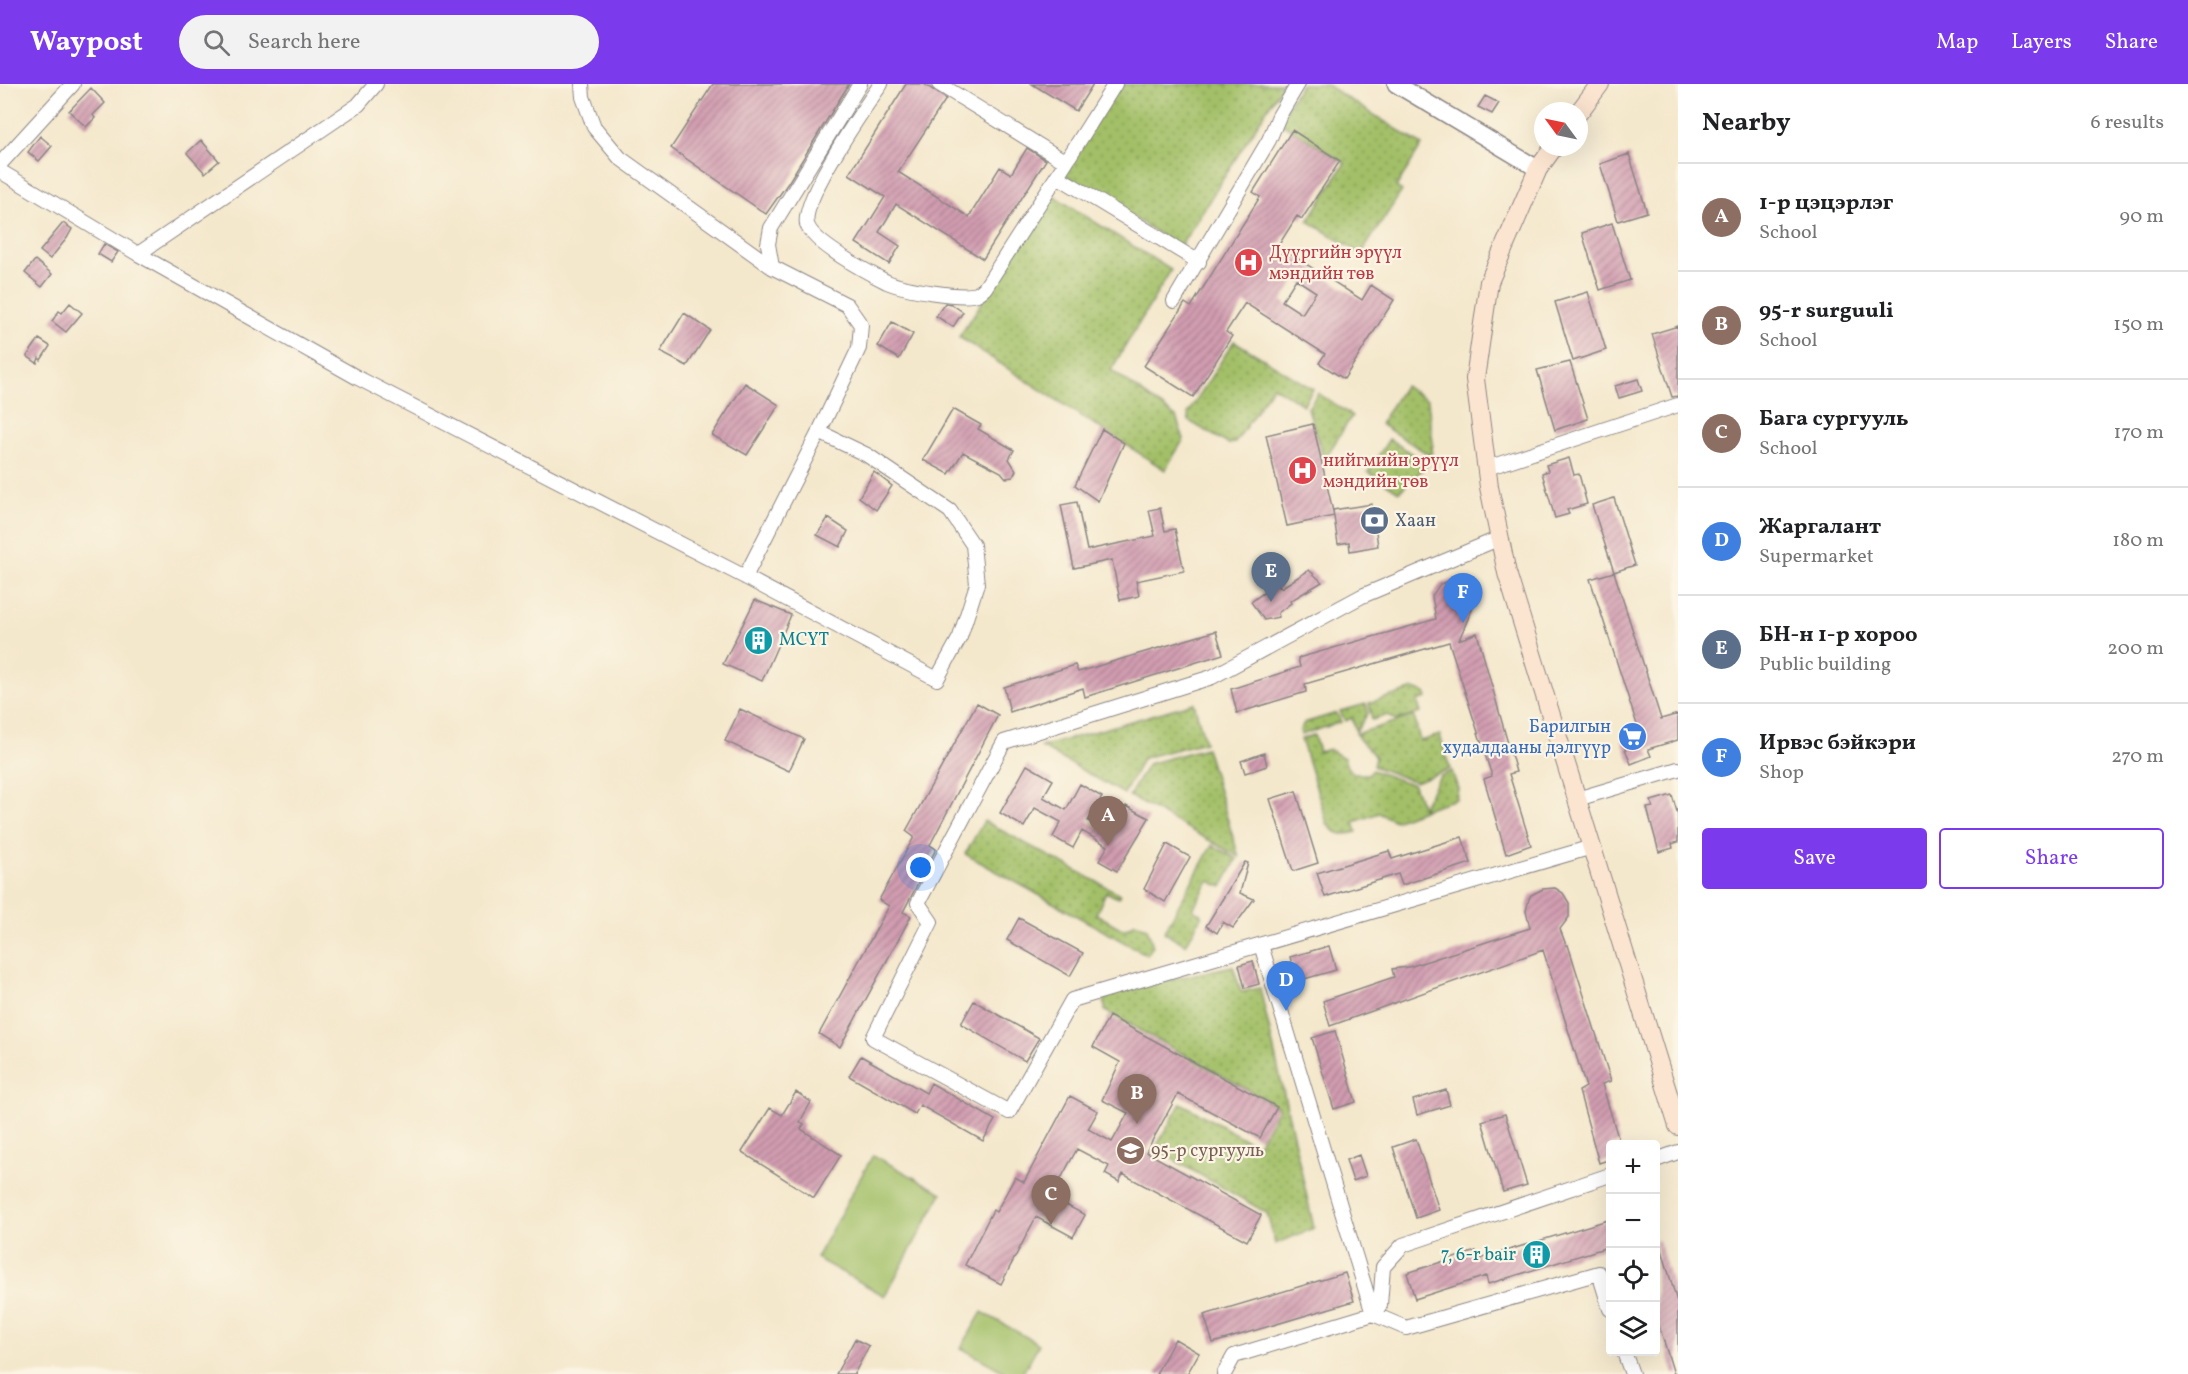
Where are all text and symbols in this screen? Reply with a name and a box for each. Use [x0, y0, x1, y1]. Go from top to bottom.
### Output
search box [179, 15, 599, 69]
text: Waypost [30, 23, 143, 62]
icon: search [200, 26, 233, 59]
text: Search here [248, 27, 360, 58]
text: Map [1936, 28, 1978, 57]
text: Layers [2011, 28, 2072, 57]
text: Share [2105, 28, 2158, 57]
north arrow [1534, 102, 1588, 156]
text: Nearby [1702, 105, 1791, 141]
text: 6 results [2091, 109, 2164, 137]
text: 1-р цэцэрлэг [1759, 188, 1893, 219]
text: A [1714, 203, 1729, 231]
text: 90 m [2120, 203, 2164, 231]
text: School [1759, 219, 1817, 247]
place label: Дүүргийн эрүүл мэндийн төв [1269, 241, 1402, 287]
hospital icon: Дүүргийн эрүүл мэндийн төв [1232, 247, 1264, 279]
text: 95-r surguuli [1759, 296, 1894, 327]
text: B [1715, 311, 1728, 339]
text: 150 m [2113, 311, 2164, 339]
text: School [1759, 327, 1817, 355]
text: Бага сургууль [1759, 404, 1909, 435]
text: C [1715, 419, 1728, 447]
text: 170 m [2114, 419, 2164, 447]
text: School [1759, 435, 1817, 463]
place label: нийгмийн эрүүл мэндийн төв [1323, 449, 1459, 495]
hospital icon: нийгмийн эрүүл мэндийн төв [1286, 455, 1318, 487]
bank icon: Хаан [1358, 505, 1390, 537]
place label: Хаан [1395, 509, 1436, 534]
text: Жаргалант [1759, 512, 1881, 543]
text: D [1714, 527, 1729, 555]
text: 180 m [2112, 527, 2164, 555]
text: Supermarket [1759, 543, 1874, 571]
pin: E [1252, 552, 1290, 602]
pin: F [1444, 574, 1482, 623]
text: БН-н 1-р хороо [1759, 620, 1918, 651]
building icon: МСҮТ [742, 624, 774, 656]
place label: МСҮТ [779, 628, 829, 653]
text: E [1715, 635, 1728, 663]
text: 200 m [2107, 635, 2164, 663]
text: Public building [1759, 651, 1891, 679]
place label: Барилгын худалдааны дэлгүүр [1443, 715, 1611, 761]
supermarket icon: Барилгын худалдааны дэлгүүр [1616, 721, 1648, 753]
text: Ирвэс бэйкэри [1759, 728, 1916, 759]
text: F [1716, 743, 1727, 771]
text: 270 m [2111, 743, 2164, 771]
text: Shop [1759, 759, 1804, 787]
pin: A [1088, 796, 1128, 846]
button: Save [1702, 828, 1927, 889]
button: Share [1939, 828, 2164, 889]
your location [906, 853, 935, 882]
pin: D [1266, 962, 1306, 1011]
pin: B [1118, 1074, 1156, 1124]
school or university icon: 95-р сургууль [1114, 1135, 1146, 1167]
place label: 95-р сургууль [1151, 1139, 1264, 1164]
map controls [1606, 1140, 1660, 1356]
button: + [1606, 1140, 1660, 1194]
pin: C [1032, 1176, 1070, 1225]
button: − [1606, 1194, 1660, 1248]
building icon: 7, 6-r bair [1521, 1239, 1553, 1271]
place label: 7, 6-r bair [1441, 1243, 1516, 1268]
button: locate [1606, 1248, 1660, 1302]
button: layers [1606, 1302, 1660, 1356]

